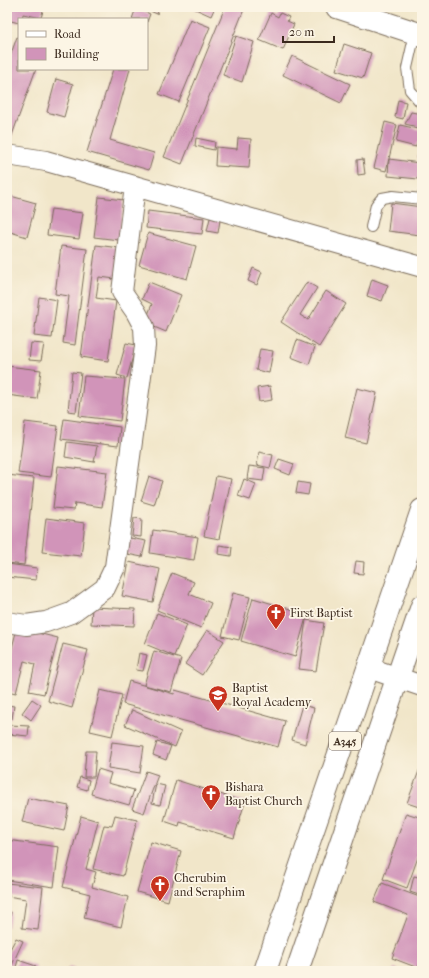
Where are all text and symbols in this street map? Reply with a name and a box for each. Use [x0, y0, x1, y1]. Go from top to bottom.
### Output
legend [18, 18, 148, 70]
scale bar [283, 18, 334, 44]
text: 20 m [289, 25, 314, 39]
text: Road [54, 27, 81, 41]
text: Building [54, 47, 99, 61]
church icon: First Baptist [265, 602, 287, 630]
place label: First Baptist [290, 606, 353, 620]
place label: Baptist Royal Academy [232, 681, 312, 709]
school or university icon: Baptist Royal Academy [207, 684, 229, 712]
road number: A345 [329, 732, 361, 750]
place label: Bishara Baptist Church [225, 780, 303, 808]
church icon: Bishara Baptist Church [200, 783, 222, 811]
place label: Cherubim and Seraphim [174, 871, 245, 899]
church icon: Cherubim and Seraphim [149, 874, 171, 902]

